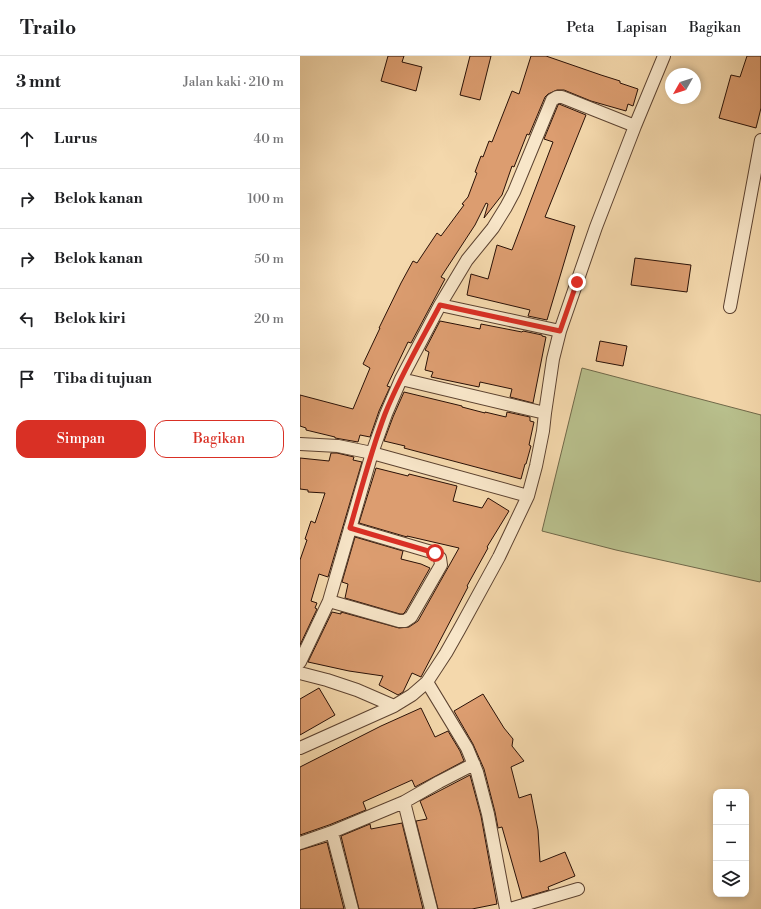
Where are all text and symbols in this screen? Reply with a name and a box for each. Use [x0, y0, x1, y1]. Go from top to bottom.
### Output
text: Trailo [20, 16, 76, 40]
text: Peta [566, 19, 594, 37]
text: Lapisan [616, 19, 667, 37]
text: Bagikan [689, 19, 741, 37]
north arrow [665, 68, 701, 104]
text: 3 mnt [16, 71, 61, 93]
text: Jalan kaki · 210 m [183, 74, 284, 90]
icon: ahead [16, 128, 38, 150]
text: Lurus [54, 129, 97, 148]
text: 40 m [254, 131, 284, 147]
icon: right [16, 188, 38, 210]
text: Belok kanan [54, 189, 143, 208]
text: 100 m [248, 191, 284, 207]
icon: right [16, 248, 38, 270]
text: Belok kanan [54, 249, 143, 268]
text: 50 m [254, 251, 284, 267]
route end [568, 273, 586, 291]
icon: left [16, 308, 38, 330]
text: Belok kiri [54, 309, 125, 328]
text: 20 m [254, 311, 284, 327]
icon: arrive [16, 368, 38, 390]
text: Tiba di tujuan [54, 369, 152, 388]
button: Simpan [16, 420, 146, 458]
button: Bagikan [154, 420, 284, 458]
route start [426, 544, 444, 562]
map controls [713, 789, 749, 897]
button: + [713, 789, 749, 825]
button: − [713, 825, 749, 861]
button: layers [713, 861, 749, 897]

